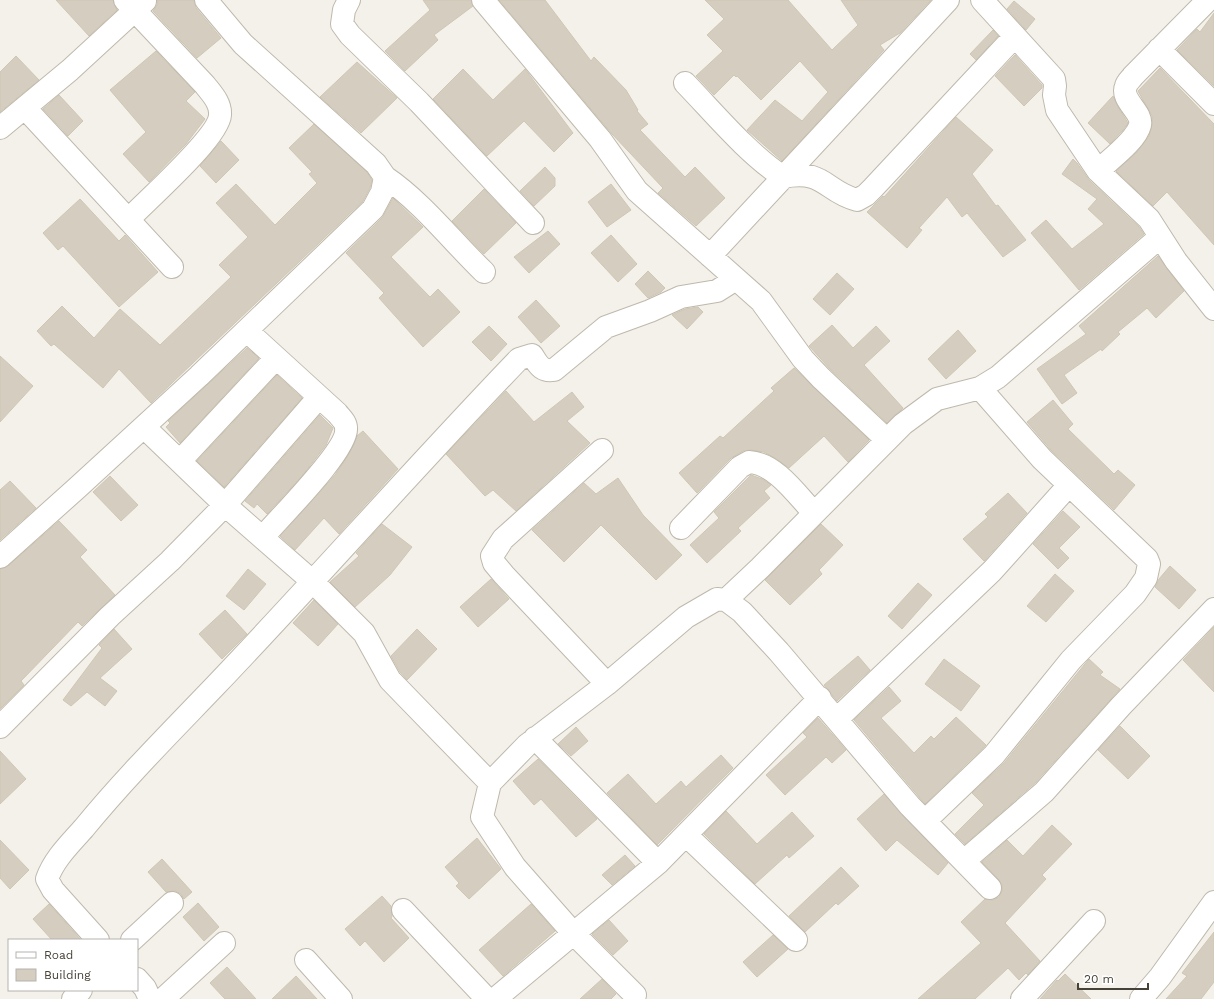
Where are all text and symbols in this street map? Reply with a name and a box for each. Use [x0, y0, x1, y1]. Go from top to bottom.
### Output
legend [8, 939, 138, 991]
text: Road [44, 948, 73, 962]
scale bar [1078, 965, 1148, 991]
text: Building [44, 968, 91, 982]
text: 20 m [1084, 972, 1114, 986]

